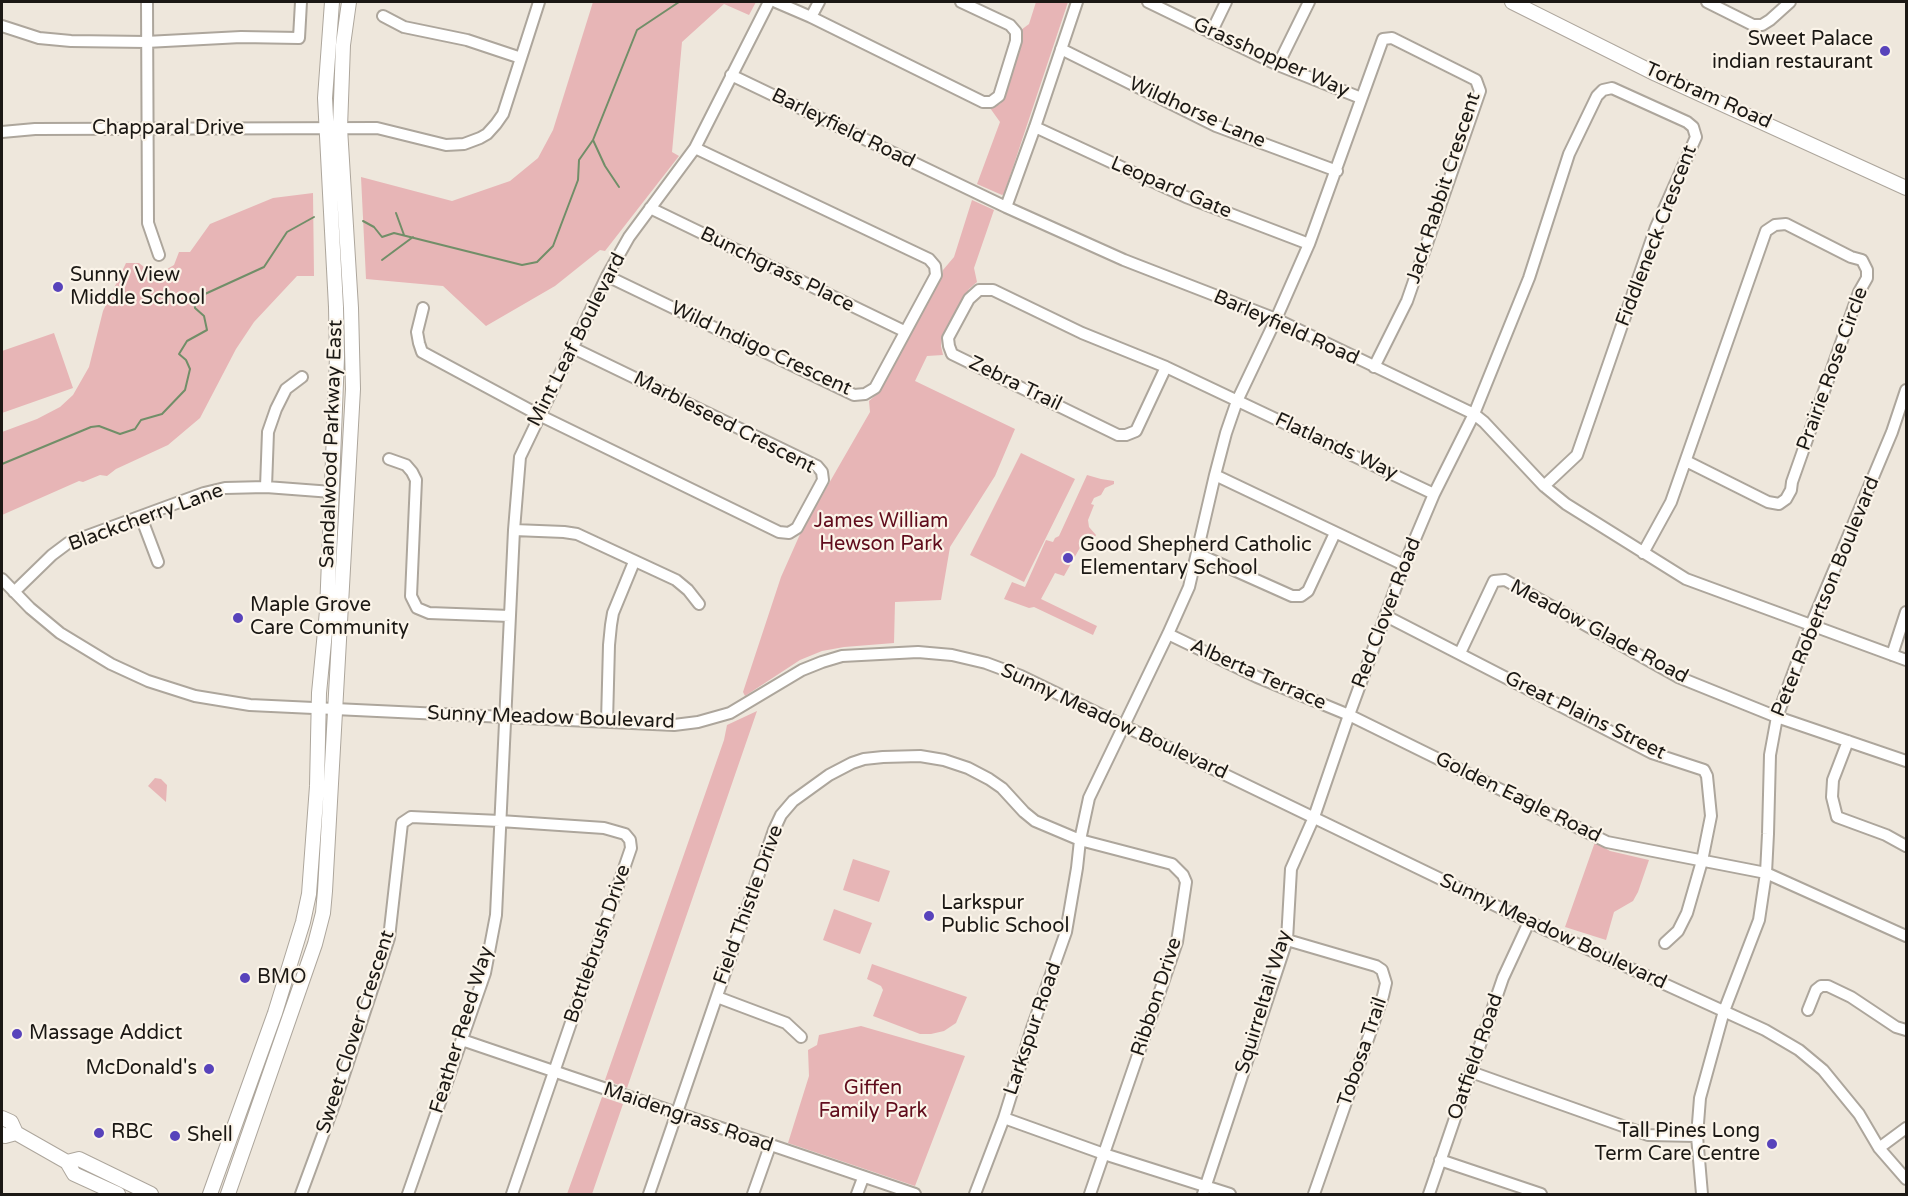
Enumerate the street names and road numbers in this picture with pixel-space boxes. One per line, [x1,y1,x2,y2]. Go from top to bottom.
street label: Grasshopper Way [1189,13,1353,103]
street label: Torbram Road [1641,57,1775,135]
street label: Wildhorse Lane [1125,72,1269,154]
street label: Barleyfield Road [767,84,919,174]
street label: Jack Rabbit Crescent [1402,89,1486,287]
street label: Chapparal Drive [92,117,244,141]
street label: Fiddleneck Crescent [1611,142,1703,330]
street label: Leopard Gate [1107,152,1235,224]
street label: Bunchgrass Place [696,222,858,318]
street label: Mint Leaf Boulevard [523,249,631,431]
street label: Prairie Rose Circle [1792,284,1874,454]
street label: Barleyfield Road [1209,285,1363,371]
street label: Wild Indigo Crescent [667,297,855,401]
street label: Sandalwood Parkway East [316,319,348,569]
street label: Zebra Trail [965,351,1065,417]
street label: Marbleseed Crescent [629,367,819,479]
street label: Flatlands Way [1271,408,1401,486]
street label: Peter Robertson Boulevard [1767,473,1885,721]
street label: Blackcherry Lane [65,479,227,557]
street label: Red Clover Road [1347,534,1427,692]
street label: Meadow Glade Road [1506,575,1692,689]
street label: Alberta Terrace [1186,634,1330,716]
street label: Sunny Meadow Boulevard [997,659,1231,785]
street label: Great Plains Street [1501,667,1669,765]
street label: Sunny Meadow Boulevard [427,702,675,734]
street label: Golden Eagle Road [1431,747,1605,849]
street label: Field Thistle Drive [709,822,789,988]
street label: Bottlebrush Drive [560,862,636,1026]
street label: Sunny Meadow Boulevard [1436,869,1670,995]
street label: Squirreltail Way [1231,927,1297,1077]
street label: Sweet Clover Crescent [312,928,400,1136]
street label: Ribbon Drive [1127,935,1187,1059]
street label: Feather Reed Way [425,943,499,1117]
street label: Larkspur Road [999,960,1067,1098]
street label: Oatfield Road [1443,991,1509,1123]
street label: Tobosa Trail [1333,994,1393,1110]
street label: Maidengrass Road [600,1078,776,1158]

